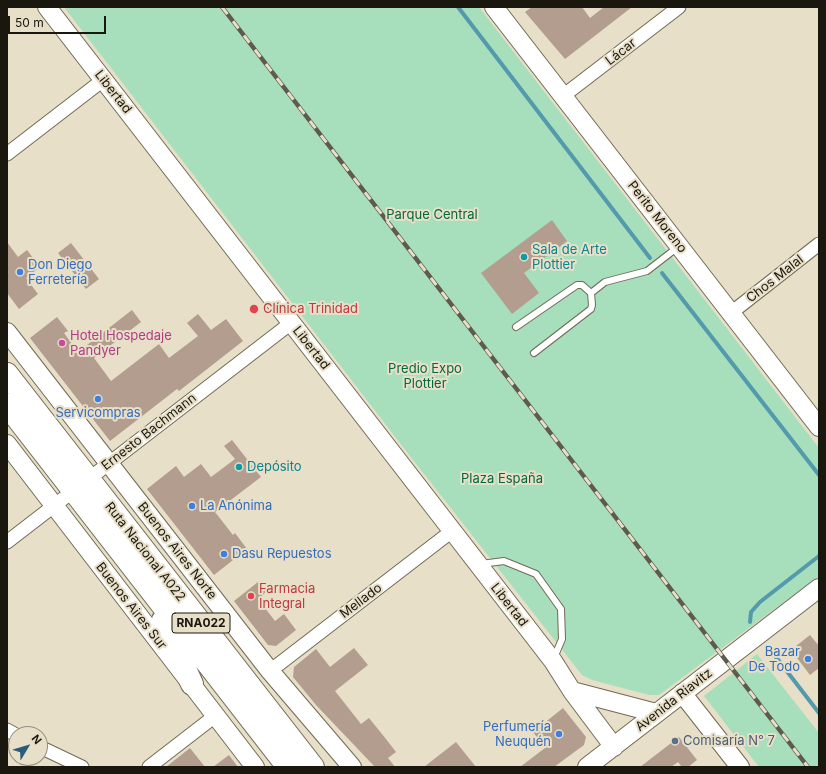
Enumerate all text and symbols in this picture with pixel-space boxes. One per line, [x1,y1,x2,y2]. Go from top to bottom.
scale bar [10,8,108,34]
text: 50 m [15,15,44,30]
street label: Lácar [603,35,639,69]
street label: Libertad [91,67,135,117]
street label: Perito Moreno [624,178,690,256]
park label: Parque Central [386,207,478,223]
place label: Sala de Arte Plottier [532,242,607,273]
marker: Sala de Arte Plottier [519,252,529,262]
street label: Chos Malal [743,252,807,306]
place label: Don Diego Ferretería [28,257,92,288]
marker: Don Diego Ferretería [15,267,25,277]
place label: Clínica Trinidad [263,301,358,317]
marker: Clínica Trinidad [248,303,260,315]
street label: Libertad [289,323,333,373]
place label: Hotel Hospedaje Pandyer [70,328,172,359]
marker: Hotel Hospedaje Pandyer [57,338,67,348]
park label: Predio Expo Plottier [388,361,462,392]
street label: Ernesto Bachmann [99,390,199,474]
marker: Servicompras [93,394,103,404]
place label: Servicompras [55,405,141,421]
place label: Depósito [247,459,302,475]
marker: Depósito [234,462,244,472]
park label: Plaza España [461,471,543,487]
place label: La Anónima [200,498,272,514]
street label: Ruta Nacional A022 [101,499,189,605]
street label: Buenos Aires Norte [134,499,220,603]
marker: La Anónima [187,501,197,511]
place label: Dasu Repuestos [232,546,332,562]
marker: Dasu Repuestos [219,549,229,559]
street label: Buenos Aires Sur [92,560,170,652]
street label: Mellado [337,580,385,622]
street label: Libertad [487,580,531,630]
place label: Farmacia Integral [259,581,315,612]
marker: Farmacia Integral [246,591,256,601]
road number: RNA022 [172,613,230,633]
place label: Bazar De Todo [748,644,800,675]
marker: Bazar De Todo [803,654,813,664]
street label: Avenida Riavitz [633,665,715,735]
place label: Perfumería Neuquén [483,719,551,750]
north arrow [8,726,48,766]
marker: Perfumería Neuquén [554,729,564,739]
text: N [29,732,45,747]
place label: Comisaría N° 7 [683,733,775,749]
marker: Comisaría N° 7 [670,736,680,746]

